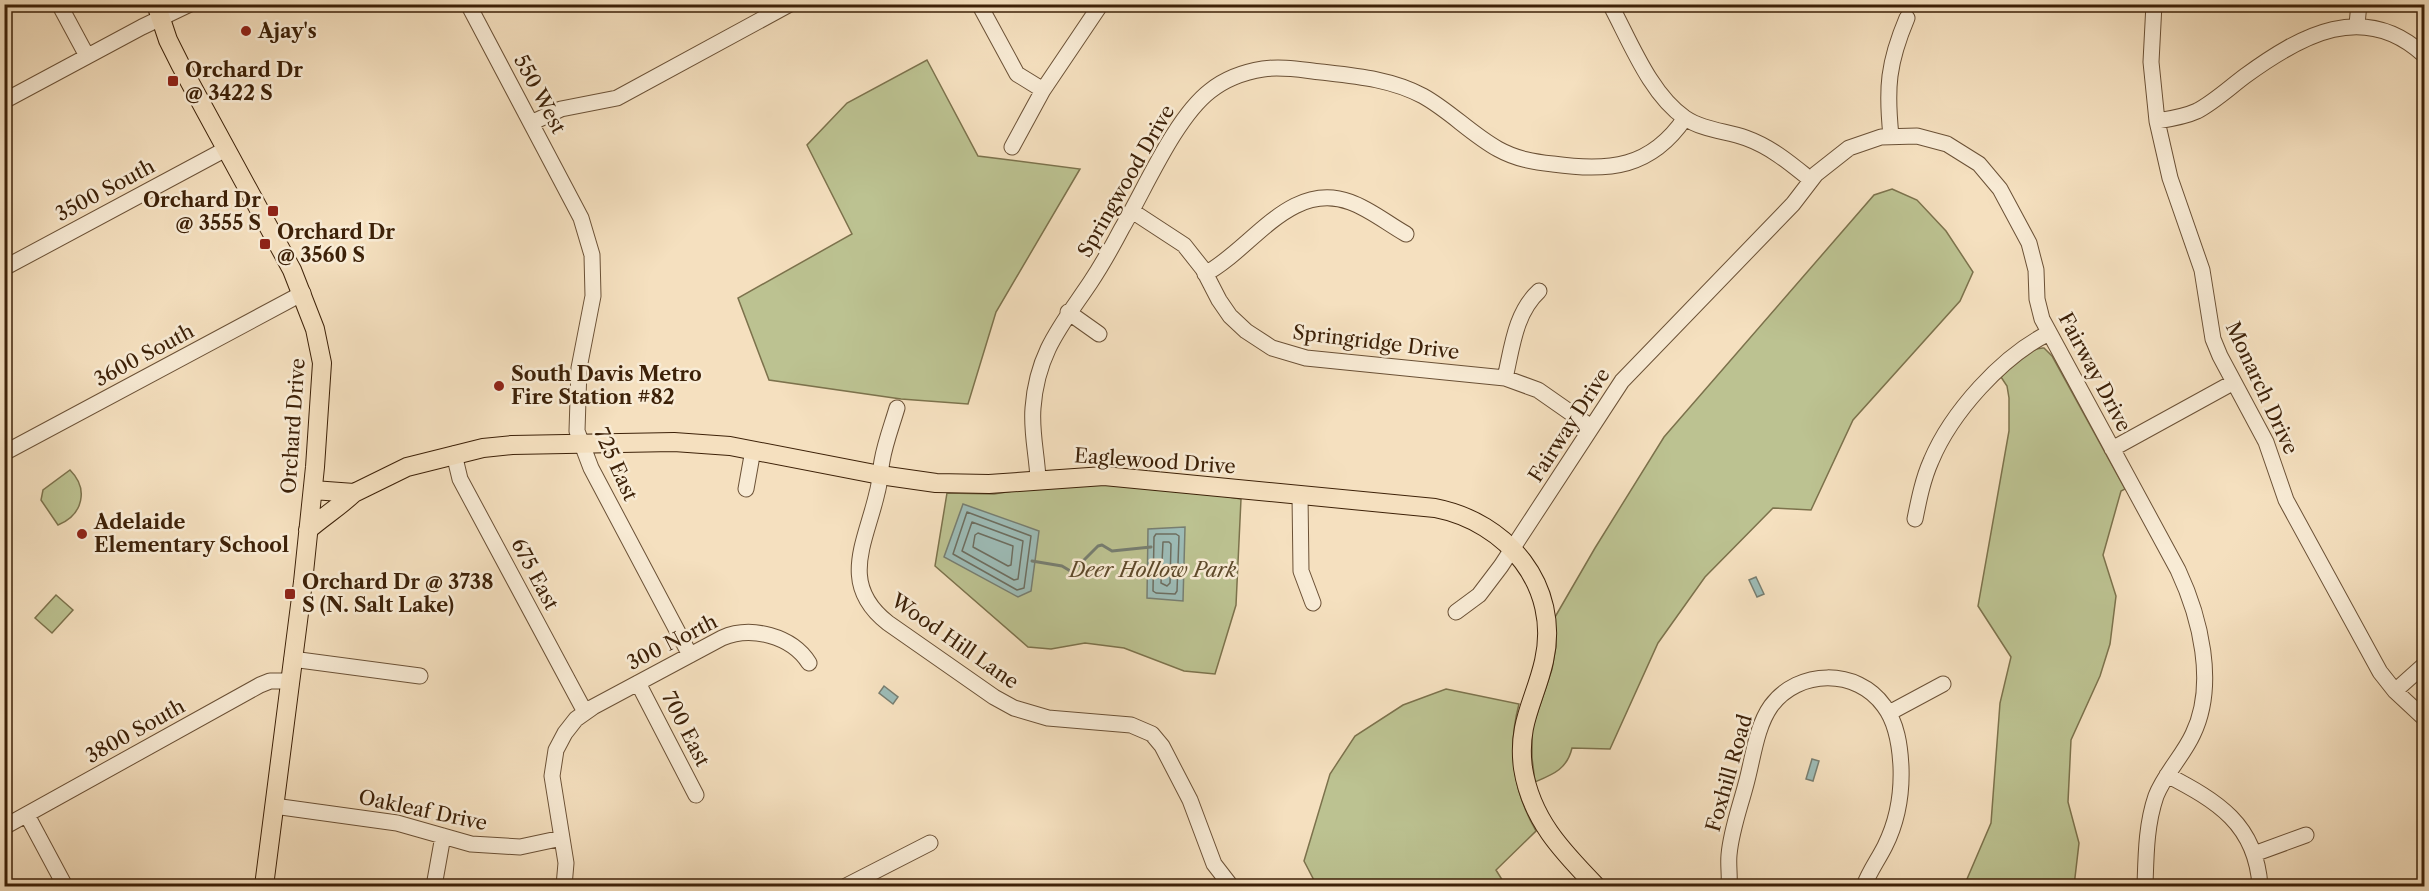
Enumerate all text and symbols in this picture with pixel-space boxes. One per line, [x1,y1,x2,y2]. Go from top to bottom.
place label: Ajay's [257,19,317,43]
marker: Ajay's [239,24,253,38]
street label: 550 West [509,50,571,138]
place label: Orchard Dr @ 3422 S [185,58,303,105]
marker: Orchard Dr @ 3422 S [166,74,180,88]
street label: Springwood Drive [1073,101,1179,261]
street label: 3500 South [51,154,159,226]
place label: Orchard Dr @ 3555 S [143,188,261,235]
marker: Orchard Dr @ 3555 S [266,204,280,218]
place label: Orchard Dr @ 3560 S [277,220,395,267]
marker: Orchard Dr @ 3560 S [258,237,272,251]
street label: Fairway Drive [2054,308,2136,436]
street label: 3600 South [90,318,198,391]
street label: Monarch Drive [2221,318,2303,458]
street label: Springridge Drive [1291,320,1461,364]
street label: Orchard Drive [276,357,310,495]
place label: South Davis Metro Fire Station #82 [511,362,702,409]
street label: Fairway Drive [1523,363,1615,487]
marker: South Davis Metro Fire Station #82 [492,379,506,393]
street label: 725 East [589,424,643,504]
street label: Eaglewood Drive [1073,443,1237,479]
place label: Adelaide Elementary School [93,510,289,557]
marker: Adelaide Elementary School [75,527,89,541]
street label: 675 East [506,534,564,614]
park label: Deer Hollow Park [1068,558,1237,582]
place label: Orchard Dr @ 3738 S (N. Salt Lake) [302,570,493,617]
marker: Orchard Dr @ 3738 S (N. Salt Lake) [283,587,297,601]
street label: Wood Hill Lane [886,588,1023,694]
street label: 300 North [623,609,722,675]
street label: 700 East [657,688,715,770]
street label: 3800 South [81,694,189,768]
street label: Foxhill Road [1701,712,1757,834]
street label: Oakleaf Drive [356,785,490,835]

